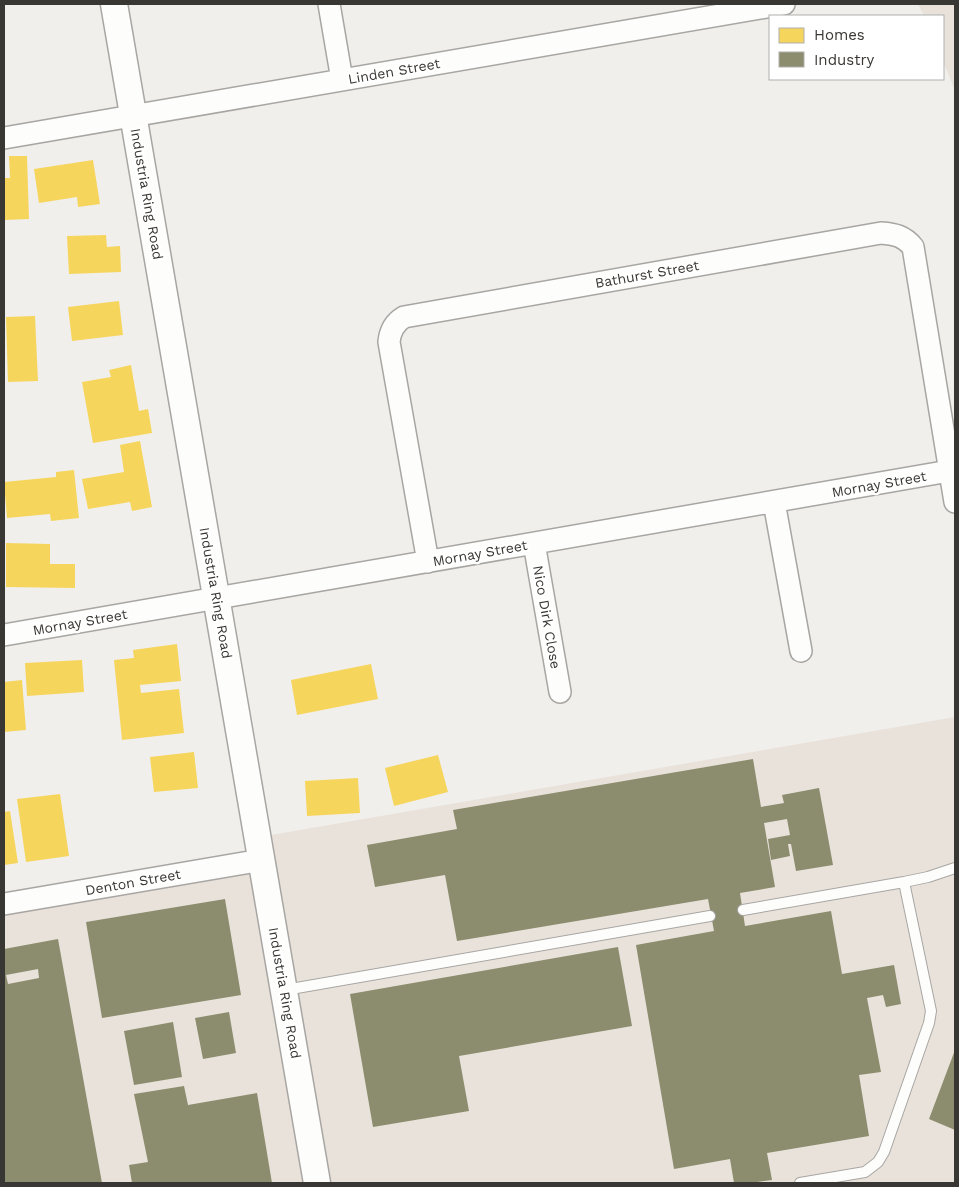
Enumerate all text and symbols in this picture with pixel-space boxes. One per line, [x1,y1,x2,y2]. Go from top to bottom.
legend [769,15,944,80]
text: Homes [814,26,865,44]
text: Industry [814,51,875,69]
street label: Linden Street [347,55,441,87]
street label: Industria Ring Road [128,127,166,261]
street label: Bathurst Street [594,257,700,291]
street label: Mornay Street [830,468,928,500]
street label: Industria Ring Road [197,526,235,660]
street label: Mornay Street [431,537,529,569]
street label: Nico Dirk Close [530,564,564,670]
street label: Mornay Street [31,606,129,638]
street label: Denton Street [84,866,182,898]
street label: Industria Ring Road [266,926,304,1060]

